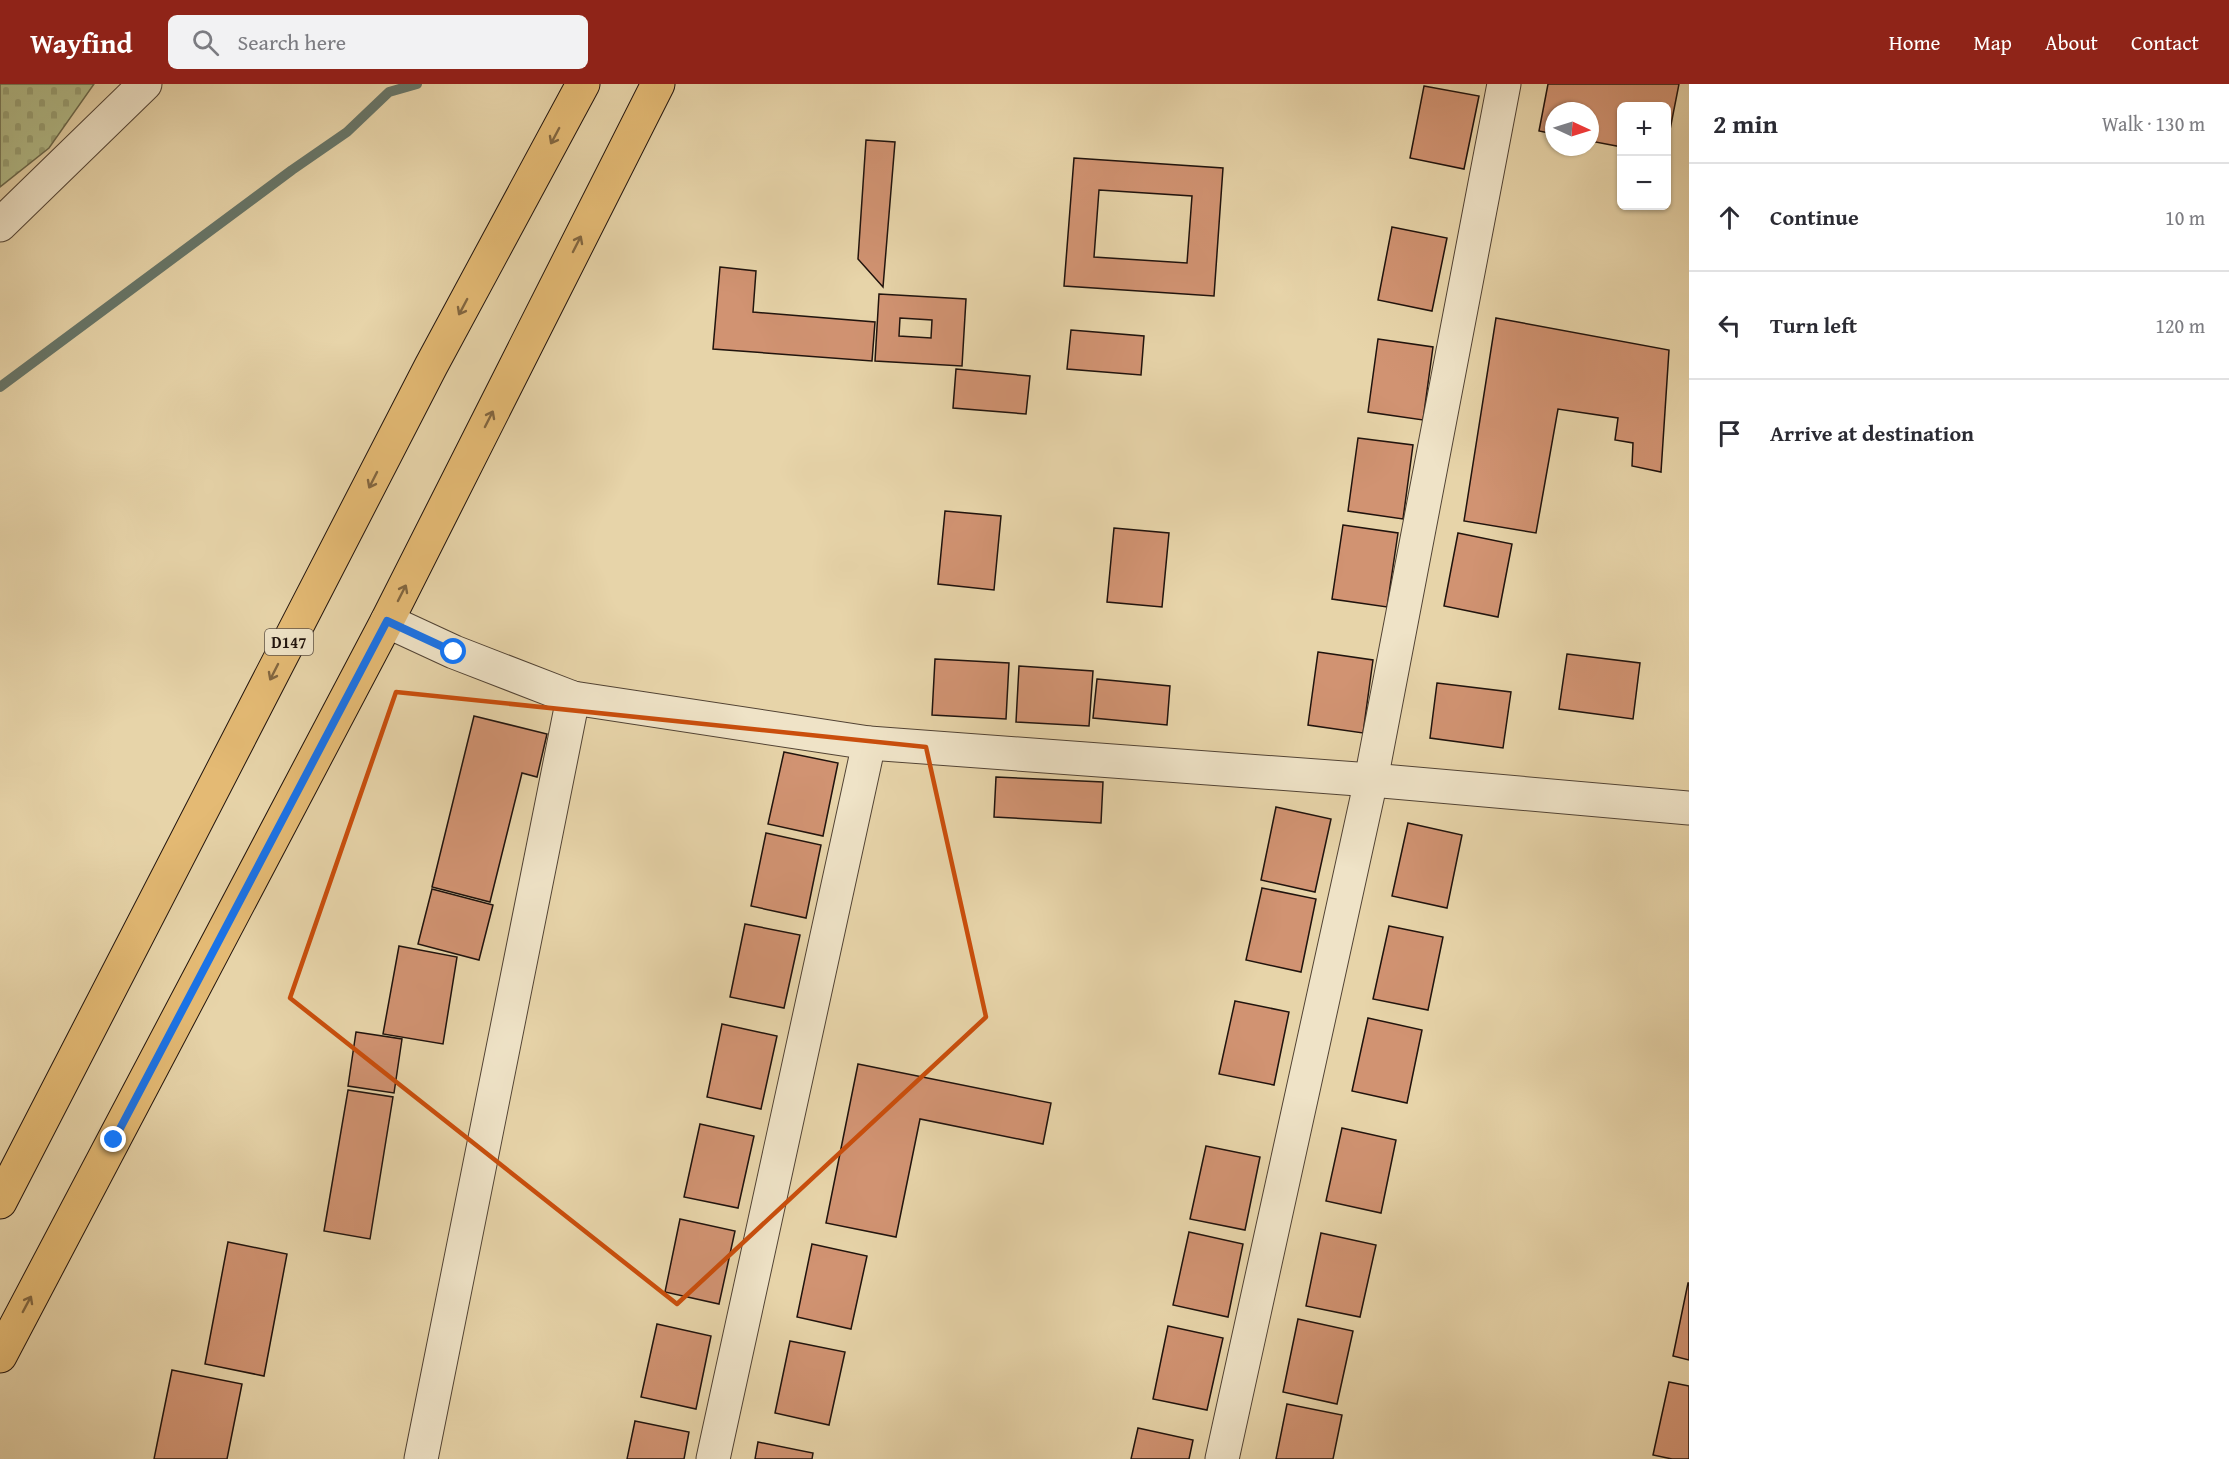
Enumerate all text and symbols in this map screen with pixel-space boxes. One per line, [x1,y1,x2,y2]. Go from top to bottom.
search box [168,15,588,69]
text: Wayfind [30,22,132,63]
icon: search [189,26,222,59]
text: Search here [237,26,346,58]
text: Home [1889,27,1940,58]
text: Map [1973,27,2012,58]
text: About [2045,27,2098,58]
text: Contact [2131,27,2199,58]
north arrow [1545,102,1599,156]
map controls [1617,102,1671,210]
button: + [1617,102,1671,156]
text: 2 min [1713,104,1778,143]
text: Walk · 130 m [2102,109,2205,138]
one-way arrow [549,126,560,144]
button: − [1617,156,1671,210]
icon: ahead [1713,201,1746,234]
text: Continue [1770,201,1859,233]
text: 10 m [2165,203,2205,232]
one-way arrow [572,236,583,254]
one-way arrow [457,298,468,316]
icon: left [1713,309,1746,342]
text: Turn left [1770,309,1857,341]
text: 120 m [2155,311,2205,340]
one-way arrow [484,410,496,428]
icon: arrive [1713,417,1746,450]
text: Arrive at destination [1770,417,1974,449]
one-way arrow [366,471,378,489]
one-way arrow [396,584,408,602]
road number: D147 [265,629,313,655]
route start [440,638,466,664]
one-way arrow [267,663,279,681]
route end [100,1126,126,1152]
one-way arrow [22,1296,33,1314]

